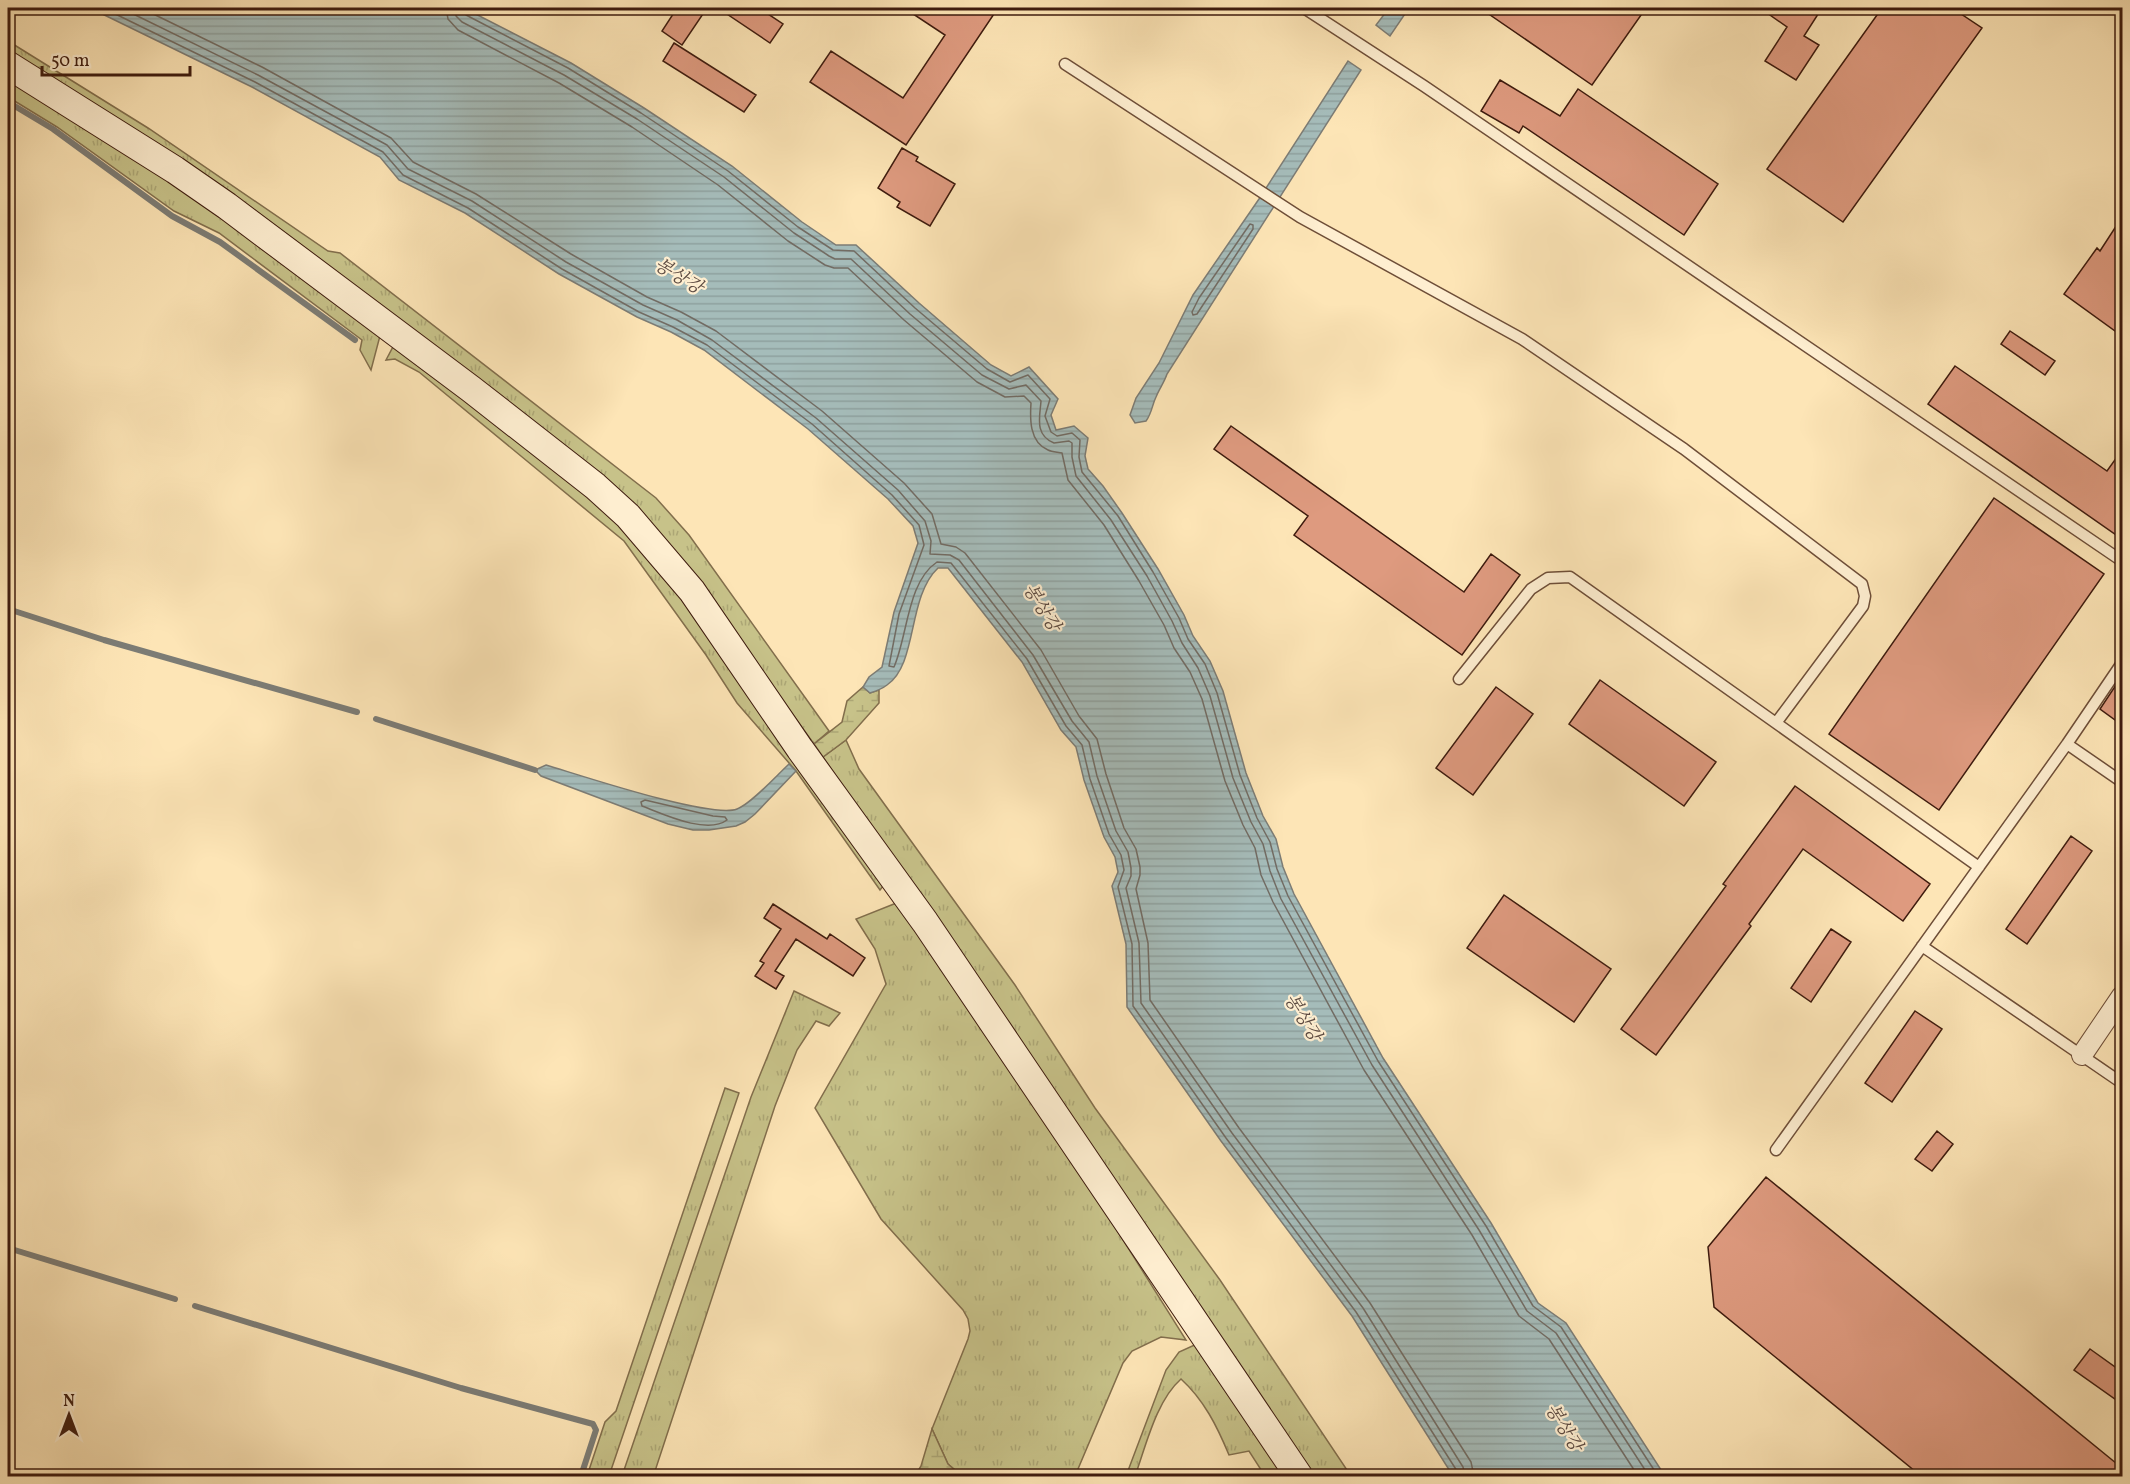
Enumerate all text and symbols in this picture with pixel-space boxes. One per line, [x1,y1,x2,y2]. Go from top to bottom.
scale bar [42,39,190,77]
text: 50 m [51,49,90,74]
water label: 봉상강 [649,253,709,302]
water label: 봉상강 [1017,579,1067,639]
water label: 봉상강 [1278,989,1328,1049]
north arrow [39,1385,99,1445]
text: N [63,1391,75,1413]
water label: 봉상강 [1539,1399,1589,1459]

